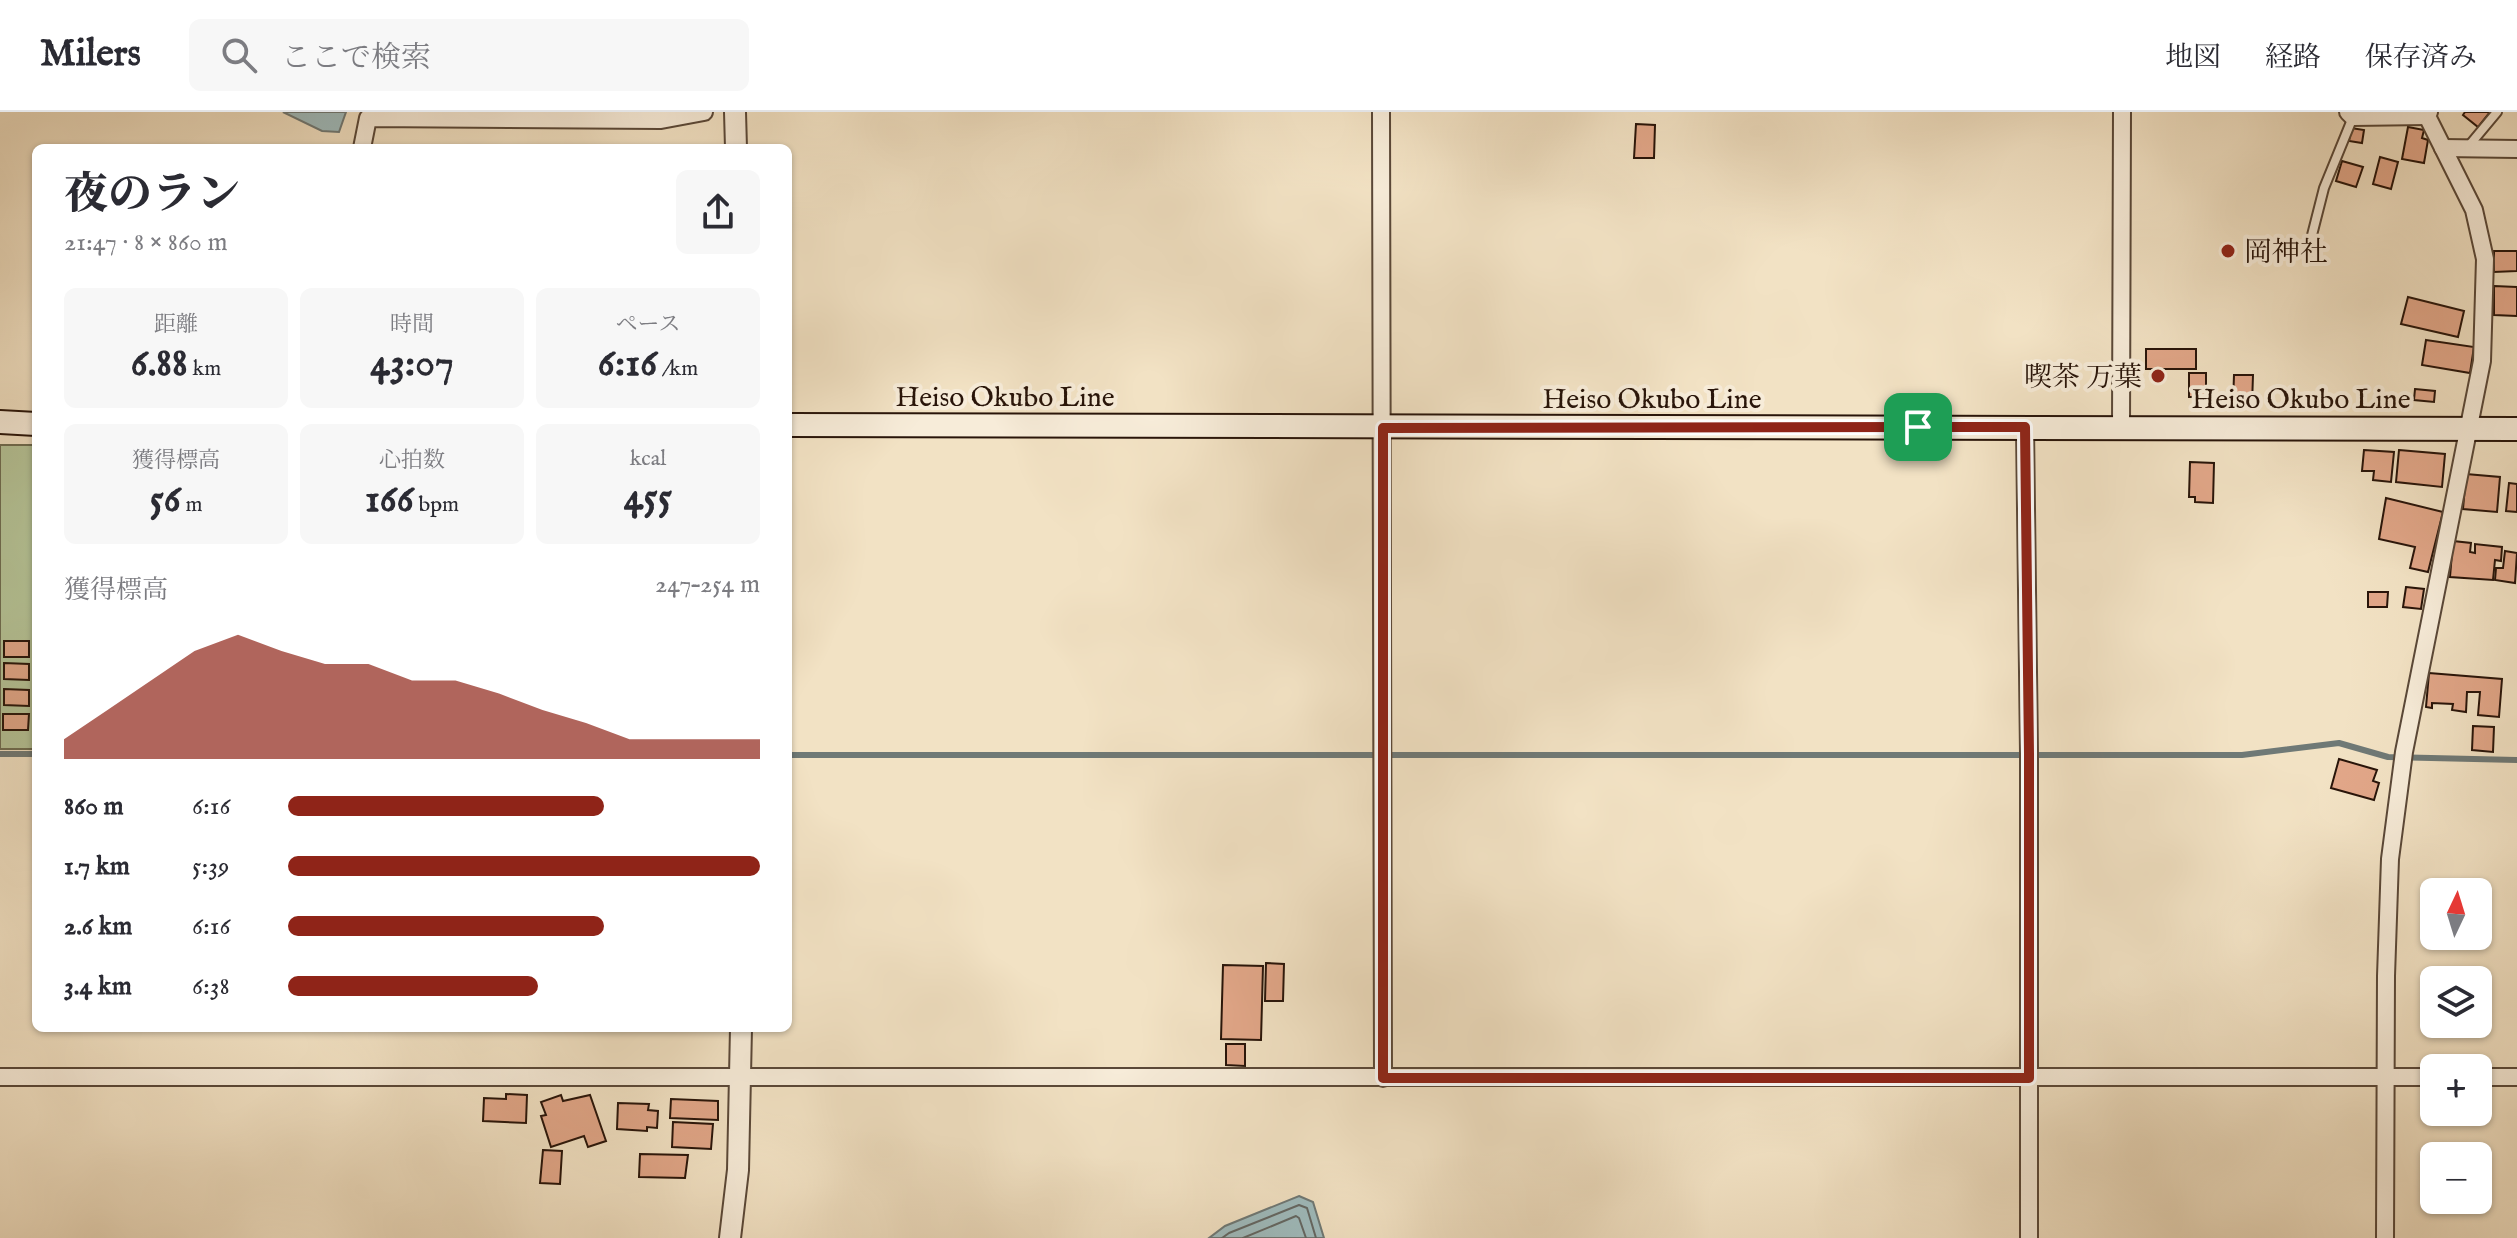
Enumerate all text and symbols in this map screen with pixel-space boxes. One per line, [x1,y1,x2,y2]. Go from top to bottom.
search box [189,19,749,91]
text: Milers [40,31,141,79]
icon: search [217,33,261,77]
text: ここで検索 [281,40,431,78]
text: 地図 [2165,41,2221,76]
text: 経路 [2265,41,2321,76]
text: 保存済み [2365,41,2477,76]
text: 夜のラン [64,168,240,224]
button: share [676,170,760,254]
text: 21:47 · 8 × 860 m [64,226,228,259]
place label: 岡神社 [2244,236,2328,271]
marker: 岡神社 [2219,242,2237,260]
text: 距離 [154,311,198,339]
text: 時間 [390,311,434,339]
text: ペース [616,311,680,339]
text: 6.88 [131,339,188,390]
text: 43:07 [370,339,454,390]
text: 6:16 [598,339,657,390]
text: km [188,355,221,383]
text: /km [657,355,698,383]
place label: 喫茶 万葉 [2024,361,2142,396]
marker: 喫茶 万葉 [2149,367,2167,385]
street label: Heiso Okubo Line [896,381,1115,416]
street label: Heiso Okubo Line [1543,383,1762,418]
street label: Heiso Okubo Line [2192,383,2411,418]
pin [1884,393,1952,461]
icon: arrive [1896,405,1940,449]
text: kcal [630,445,666,473]
text: 獲得標高 [132,447,220,475]
text: 心拍数 [379,447,445,475]
text: 455 [624,473,672,524]
text: 56 [149,475,181,526]
text: 166 [365,475,414,526]
text: m [181,491,203,519]
text: bpm [414,491,459,519]
text: 247–254 m [655,568,760,601]
text: 獲得標高 [64,574,168,607]
text: 860 m [64,790,124,823]
text: 6:16 [192,790,230,823]
text: 1.7 km [64,850,130,883]
text: 5:39 [192,850,229,883]
north arrow [2420,878,2492,950]
map controls [2420,878,2492,1214]
text: 2.6 km [64,910,132,943]
text: 6:16 [192,910,230,943]
button: layers [2420,966,2492,1038]
text: 3.4 km [64,970,132,1003]
text: 6:38 [192,970,230,1003]
button: + [2420,1054,2492,1126]
button: − [2420,1142,2492,1214]

